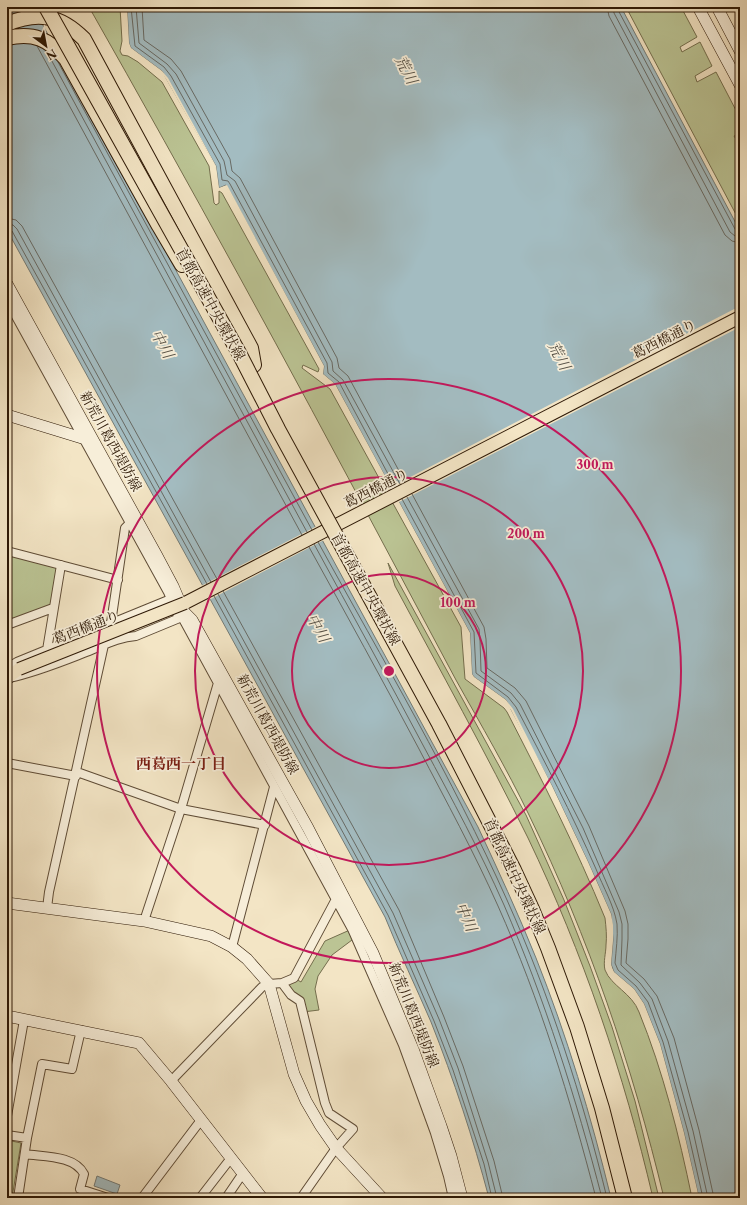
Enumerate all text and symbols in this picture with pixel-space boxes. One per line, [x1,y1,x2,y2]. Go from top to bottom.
north arrow [26,26,66,66]
text: N [43,46,59,63]
water label: 荒川 [391,52,423,89]
street label: 首都高速中央環状線 [173,245,249,363]
street label: 葛西橋通り [629,315,699,363]
water label: 中川 [147,326,179,363]
water label: 荒川 [544,338,576,375]
street label: 新荒川葛西堤防線 [76,388,146,494]
text: 300 m [576,457,614,472]
street label: 葛西橋通り [341,464,411,512]
text: 200 m [507,526,545,541]
street label: 首都高速中央環状線 [328,530,404,648]
text: 100 m [440,595,476,610]
street label: 葛西橋通り [50,606,122,648]
water label: 中川 [303,610,335,647]
centre of rings [382,664,396,678]
street label: 新荒川葛西堤防線 [233,671,303,777]
district label: 西葛西一丁目 [136,754,226,773]
street label: 首都高速中央環状線 [480,815,550,937]
water label: 中川 [452,899,482,936]
street label: 新荒川葛西堤防線 [385,960,443,1070]

